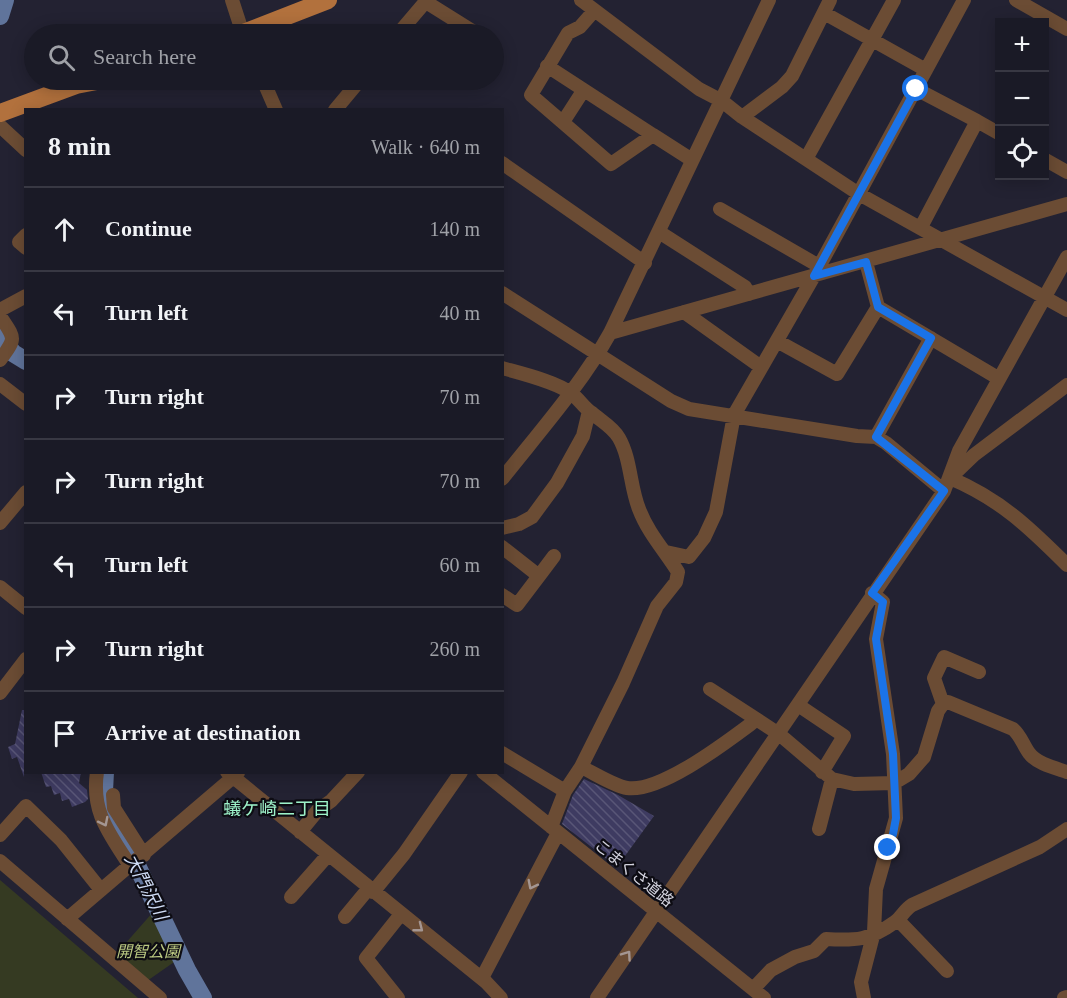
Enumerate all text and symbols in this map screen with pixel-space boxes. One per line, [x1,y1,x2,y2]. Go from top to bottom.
map controls [995,18,1049,180]
button: + [995,18,1049,72]
search box [24,24,504,90]
icon: search [45,41,78,74]
text: Search here [93,44,196,69]
button: − [995,72,1049,126]
route start [902,75,928,101]
button: locate [995,126,1049,180]
text: 8 min [48,132,111,161]
text: Walk · 640 m [371,136,480,158]
icon: ahead [48,213,81,246]
text: Continue [105,216,192,241]
text: 140 m [429,218,480,240]
icon: left [48,297,81,330]
text: Turn left [105,300,188,325]
text: 40 m [439,302,480,324]
icon: right [48,381,81,414]
text: Turn right [105,384,204,409]
text: 70 m [439,386,480,408]
icon: right [48,465,81,498]
text: Turn right [105,468,204,493]
text: 70 m [439,470,480,492]
icon: left [48,549,81,582]
text: Turn left [105,552,188,577]
text: 60 m [439,554,480,576]
icon: right [48,633,81,666]
text: Turn right [105,636,204,661]
text: 260 m [429,638,480,660]
icon: arrive [48,717,81,750]
text: Arrive at destination [105,720,301,745]
district label: 蟻ケ崎二丁目 [223,799,331,819]
one-way arrow [97,816,108,826]
route end [874,834,900,860]
street label: こまくさ道路 [591,836,677,910]
water label: 大門沢川 [121,850,172,925]
one-way arrow [528,879,539,889]
one-way arrow [412,921,423,932]
park label: 開智公園 [116,943,182,960]
one-way arrow [620,951,631,962]

